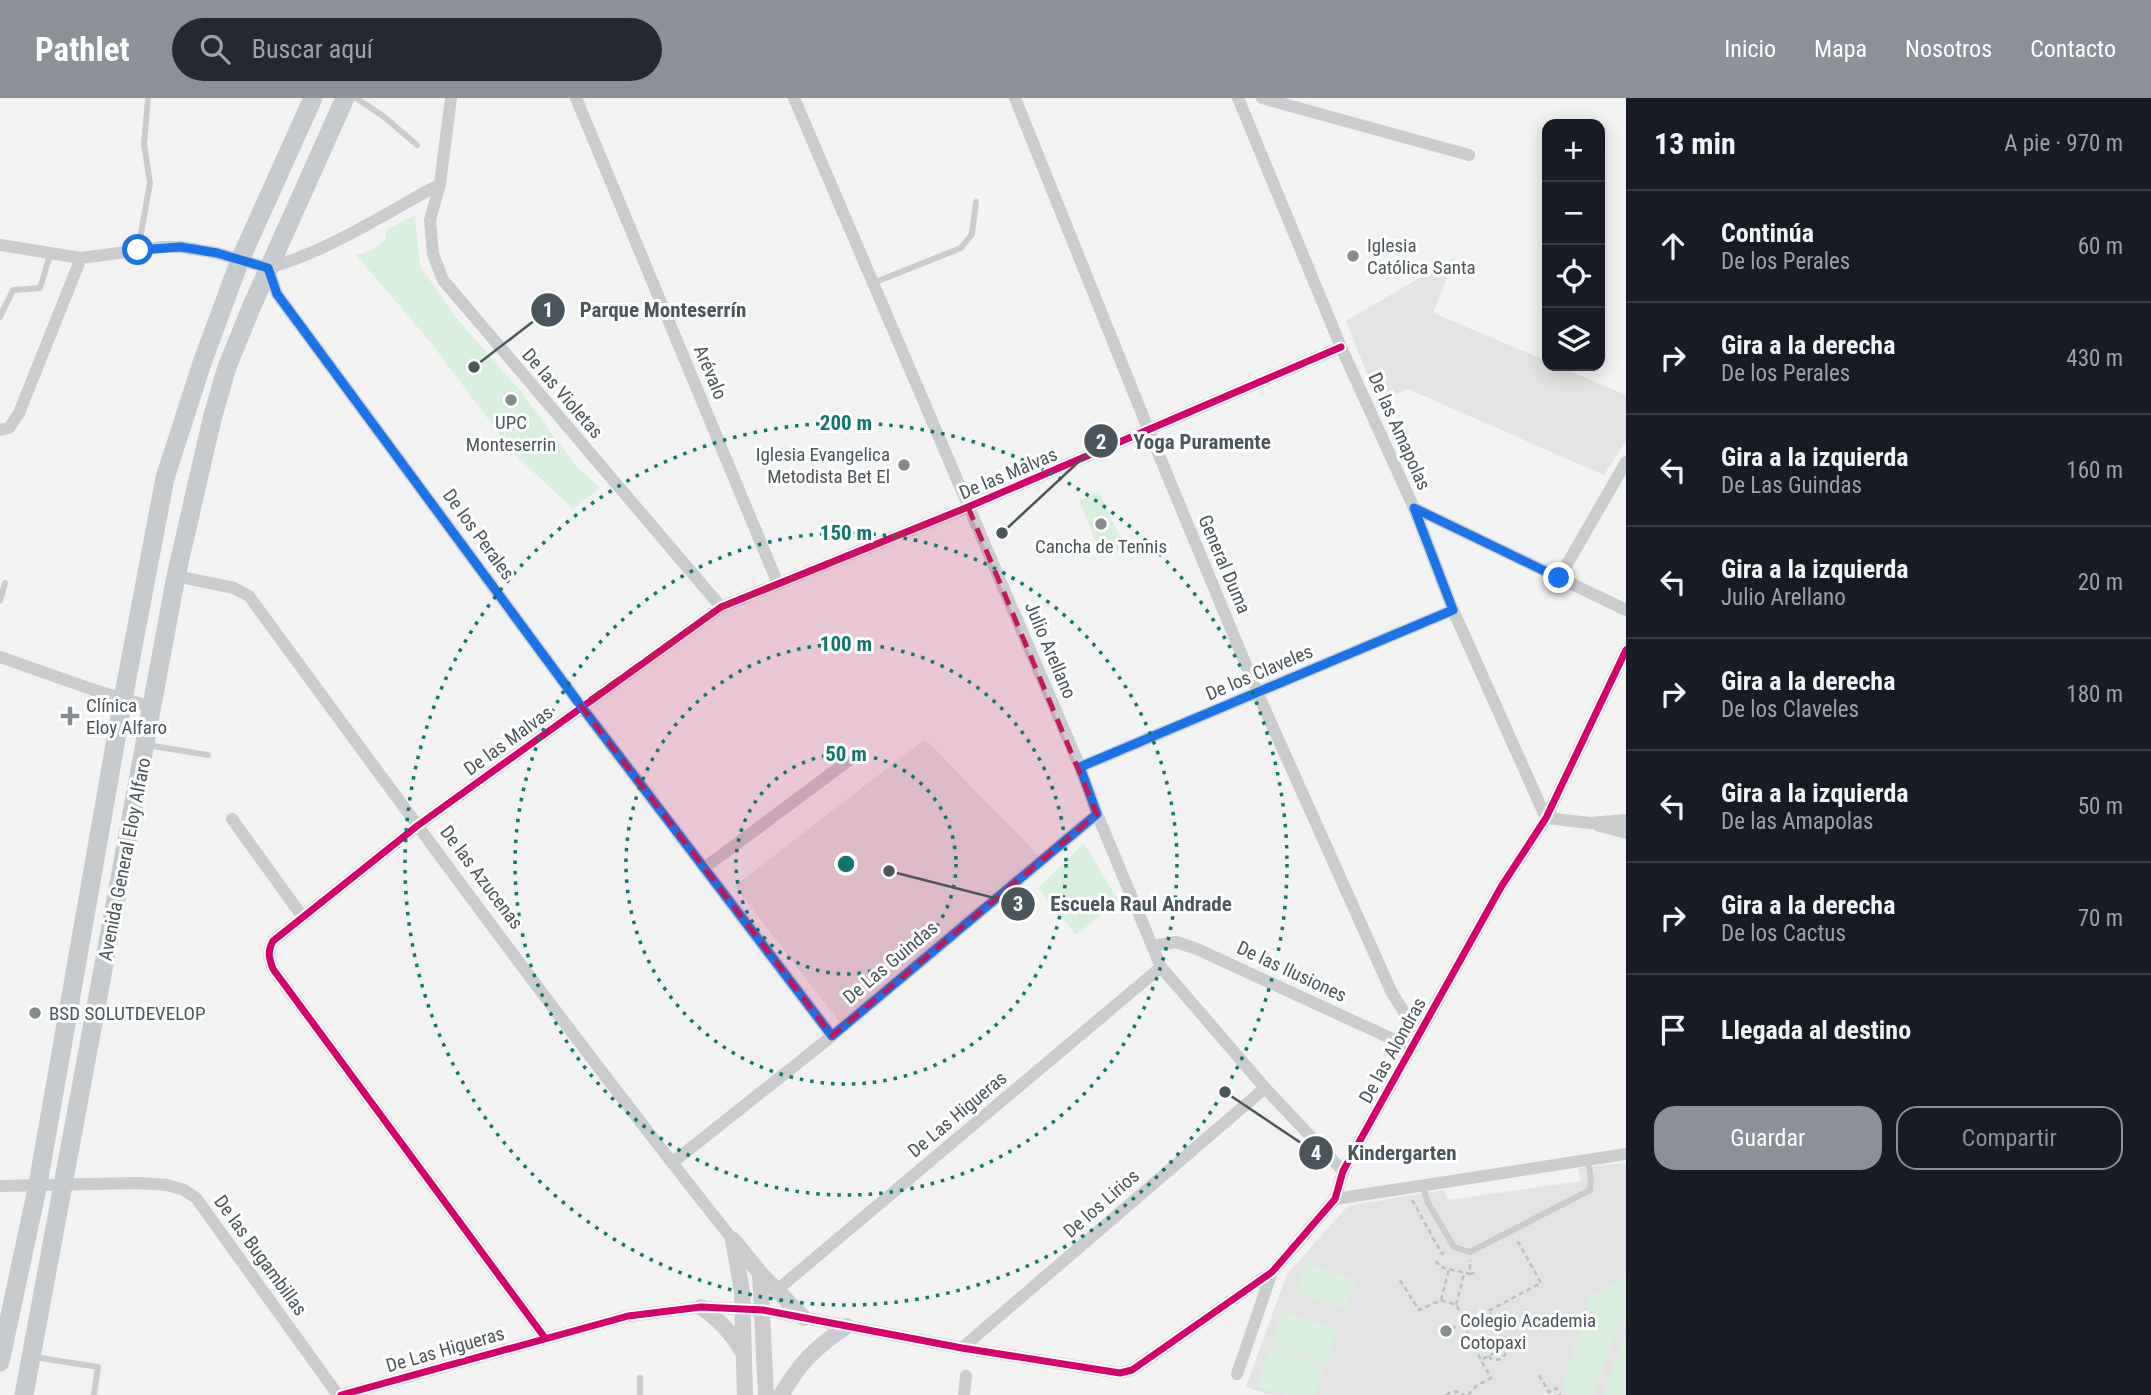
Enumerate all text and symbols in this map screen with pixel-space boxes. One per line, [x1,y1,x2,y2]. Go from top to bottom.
search box [172,18,662,81]
text: Pathlet [35,30,130,69]
icon: search [196,30,234,68]
text: Buscar aquí [252,34,373,64]
text: Inicio [1724,35,1776,63]
text: Mapa [1814,35,1867,63]
text: Nosotros [1905,35,1992,63]
text: Contacto [2030,35,2116,63]
map controls [1542,119,1605,371]
button: + [1542,119,1605,182]
text: 13 min [1654,126,1736,161]
text: A pie · 970 m [2004,130,2123,157]
button: − [1542,182,1605,245]
text: Continúa [1721,218,1814,248]
icon: ahead [1654,227,1692,265]
text: 60 m [2078,233,2123,260]
route start [122,234,153,265]
place label: Iglesia Católica Santa [1367,234,1476,279]
button: locate [1542,245,1605,308]
marker: Iglesia Católica Santa [1345,248,1361,264]
text: De los Perales [1721,248,1850,275]
callout: Parque Monteserrín [531,289,760,331]
text: 1 [543,298,553,322]
text: Parque Monteserrín [580,298,746,322]
button: layers [1542,308,1605,371]
text: Gira a la derecha [1721,330,1895,360]
icon: right [1654,339,1692,377]
street label: Arévalo [689,342,732,403]
street label: De las Violetas [517,344,608,443]
text: 430 m [2066,345,2123,372]
text: De los Perales [1721,360,1850,387]
street label: De las Amapolas [1363,369,1436,493]
marker: UPC Monteserrin [503,392,519,408]
place label: UPC Monteserrin [466,411,556,456]
text: 200 m [820,411,872,435]
callout: Yoga Puramente [1084,420,1285,462]
text: 2 [1096,430,1106,454]
text: Yoga Puramente [1133,430,1271,454]
text: Gira a la izquierda [1721,442,1909,472]
place label: Iglesia Evangelica Metodista Bet El [756,443,890,488]
street label: De las Malvas [956,443,1061,504]
icon: left [1654,451,1692,489]
marker: Iglesia Evangelica Metodista Bet El [896,457,912,473]
text: 160 m [2066,457,2123,484]
text: De Las Guindas [1721,472,1862,499]
street label: De los Perales [438,484,519,584]
street label: General Duma [1193,511,1256,617]
marker: Cancha de Tennis [1093,516,1109,532]
text: 150 m [820,521,872,545]
place label: Cancha de Tennis [1035,535,1167,558]
text: Gira a la izquierda [1721,554,1909,584]
route end [1543,562,1574,593]
icon: left [1654,563,1692,601]
text: 20 m [2078,569,2123,596]
text: Julio Arellano [1721,584,1846,611]
street label: Julio Arellano [1020,598,1081,702]
text: 100 m [820,632,872,656]
street label: De los Claveles [1202,640,1316,705]
text: Gira a la derecha [1721,666,1895,696]
icon: right [1654,675,1692,713]
text: 180 m [2066,681,2123,708]
place label: Clínica Eloy Alfaro [86,694,167,739]
text: De los Claveles [1721,696,1859,723]
street label: De las Malvas [459,700,557,780]
marker: Clínica Eloy Alfaro [60,706,80,726]
text: 50 m [825,742,867,766]
street label: Avenida General Eloy Alfaro [94,756,155,963]
text: Gira a la izquierda [1721,778,1909,808]
icon: left [1654,787,1692,825]
text: 50 m [2078,793,2123,820]
text: De las Amapolas [1721,808,1874,835]
street label: De las Azucenas [435,821,528,934]
centre of rings [834,852,858,876]
callout: Escuela Raul Andrade [1001,883,1245,925]
text: Gira a la derecha [1721,890,1895,920]
text: 3 [1013,892,1023,916]
text: Escuela Raul Andrade [1050,892,1232,916]
icon: right [1654,899,1692,937]
text: 70 m [2078,905,2123,932]
street label: De Las Guindas [838,916,942,1009]
text: De los Cactus [1721,920,1846,947]
street label: De las Ilusiones [1233,936,1350,1007]
street label: De las Alondras [1354,993,1431,1107]
place label: BSD SOLUTDEVELOP [49,1002,206,1025]
marker: BSD SOLUTDEVELOP [27,1005,43,1021]
icon: arrive [1654,1011,1692,1049]
text: Llegada al destino [1721,1015,1911,1045]
street label: De Las Higueras [903,1066,1011,1162]
button: Guardar [1654,1106,1882,1170]
button: Compartir [1896,1106,2123,1170]
callout: Kindergarten [1299,1132,1471,1174]
text: 4 [1311,1141,1321,1165]
text: Kindergarten [1347,1141,1457,1165]
street label: De los Lirios [1059,1164,1144,1242]
street label: De las Bugambillas [209,1191,312,1320]
place label: Colegio Academia Cotopaxi [1460,1309,1596,1354]
street label: De Las Higueras [383,1322,507,1377]
marker: Colegio Academia Cotopaxi [1438,1323,1454,1339]

